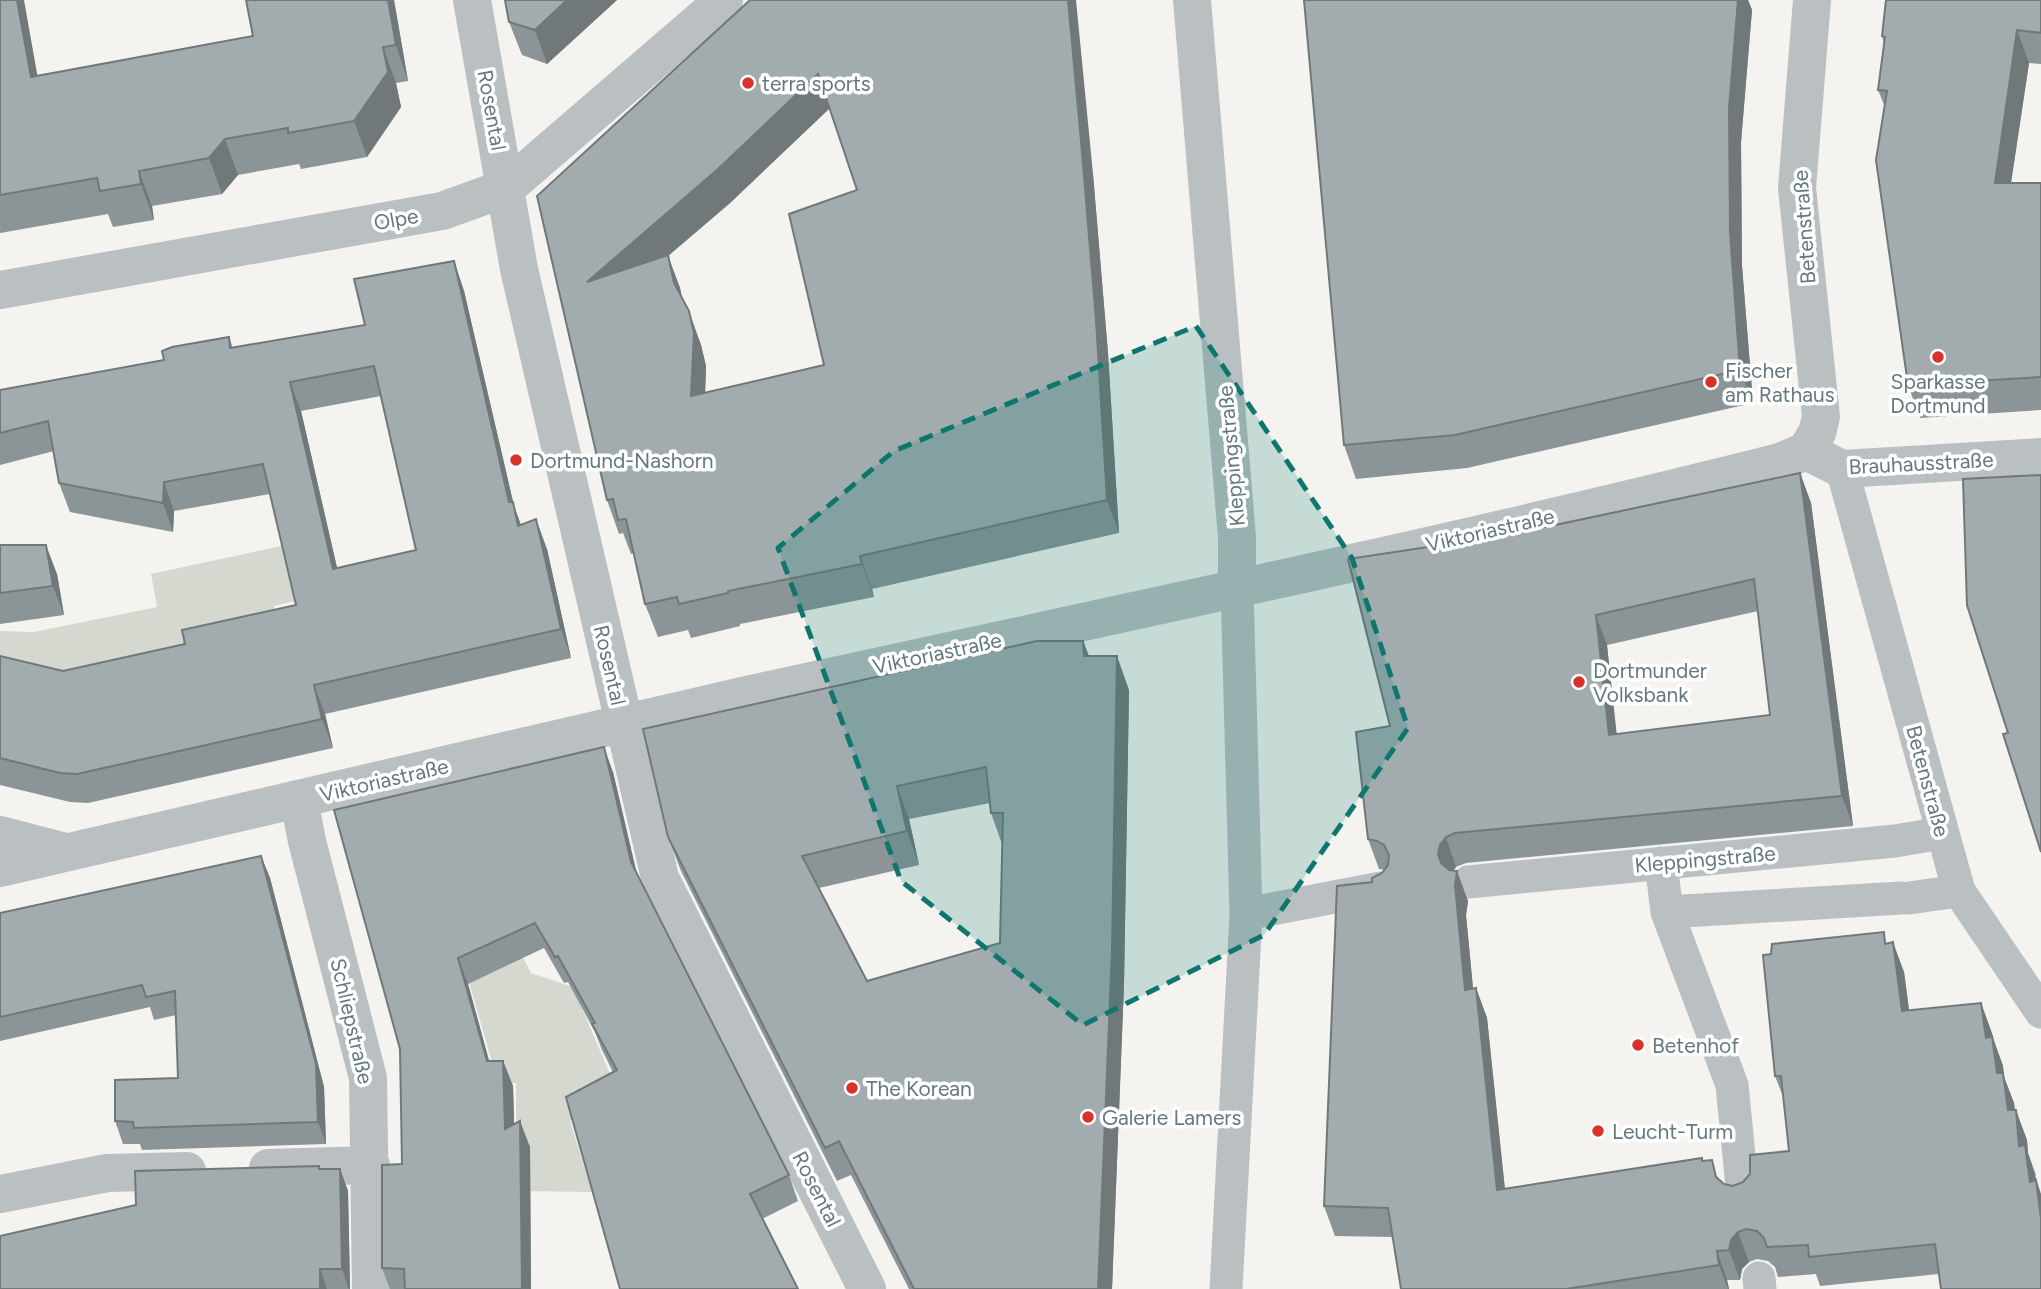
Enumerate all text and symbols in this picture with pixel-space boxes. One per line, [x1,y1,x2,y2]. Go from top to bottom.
street label: Rosental [473,68,511,152]
place label: terra sports [762,71,871,96]
marker: terra sports [740,75,756,91]
street label: Betenstraße [1788,169,1820,285]
street label: Olpe [372,203,420,235]
marker: Sparkasse Dortmund [1930,349,1946,365]
place label: Fischer am Rathaus [1725,358,1835,407]
place label: Sparkasse Dortmund [1890,369,1986,418]
marker: Fischer am Rathaus [1703,374,1719,390]
street label: Kleppingstraße [1212,384,1250,528]
street label: Brauhausstraße [1848,447,1994,479]
place label: Dortmund-Nashorn [530,448,714,473]
marker: Dortmund-Nashorn [508,452,524,468]
street label: Viktoriastraße [1423,503,1557,557]
street label: Rosental [589,622,631,708]
street label: Viktoriastraße [870,627,1004,679]
place label: Dortmunder Volksbank [1593,658,1707,707]
marker: Dortmunder Volksbank [1571,674,1587,690]
street label: Betenstraße [1901,723,1955,839]
street label: Viktoriastraße [317,753,451,807]
street label: Kleppingstraße [1633,840,1777,878]
street label: Schliepstraße [325,956,379,1086]
place label: Betenhof [1652,1033,1739,1058]
marker: Betenhof [1630,1037,1646,1053]
place label: The Korean [866,1076,972,1101]
marker: The Korean [844,1080,860,1096]
place label: Galerie Lamers [1102,1105,1241,1130]
marker: Galerie Lamers [1080,1109,1096,1125]
place label: Leucht-Turm [1612,1119,1733,1144]
marker: Leucht-Turm [1590,1123,1606,1139]
street label: Rosental [787,1147,847,1231]

